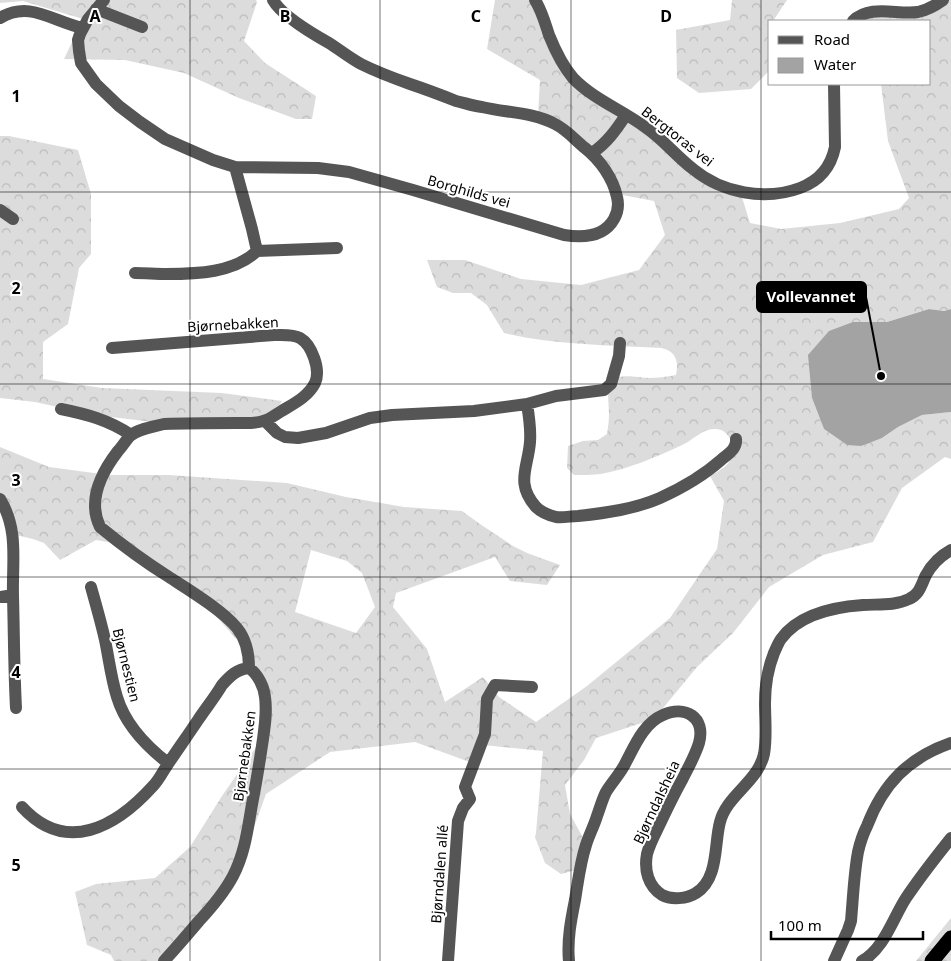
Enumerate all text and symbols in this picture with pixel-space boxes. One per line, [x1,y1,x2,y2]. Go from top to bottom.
text: A [89,5,101,27]
text: B [280,5,290,27]
text: C [471,5,481,27]
text: D [660,5,672,27]
legend [768,20,931,85]
text: Road [814,29,850,49]
text: Water [814,54,856,74]
text: 1 [11,85,21,107]
street label: Bergtoras vei [638,102,718,170]
street label: Borghilds vei [425,170,513,212]
text: 2 [11,277,21,299]
callout: Vollevannet [757,282,866,312]
text: Vollevannet [767,286,856,306]
street label: Bjørnebakken [187,312,279,336]
text: 3 [11,469,21,491]
street label: Bjørnestien [109,626,145,704]
text: 4 [11,661,21,683]
street label: Bjørnebakken [228,709,260,803]
street label: Bjørndalsheia [628,757,684,847]
street label: Bjørndalen allé [426,824,452,924]
text: 5 [11,854,21,876]
scale bar [771,908,924,940]
text: 100 m [778,915,822,935]

